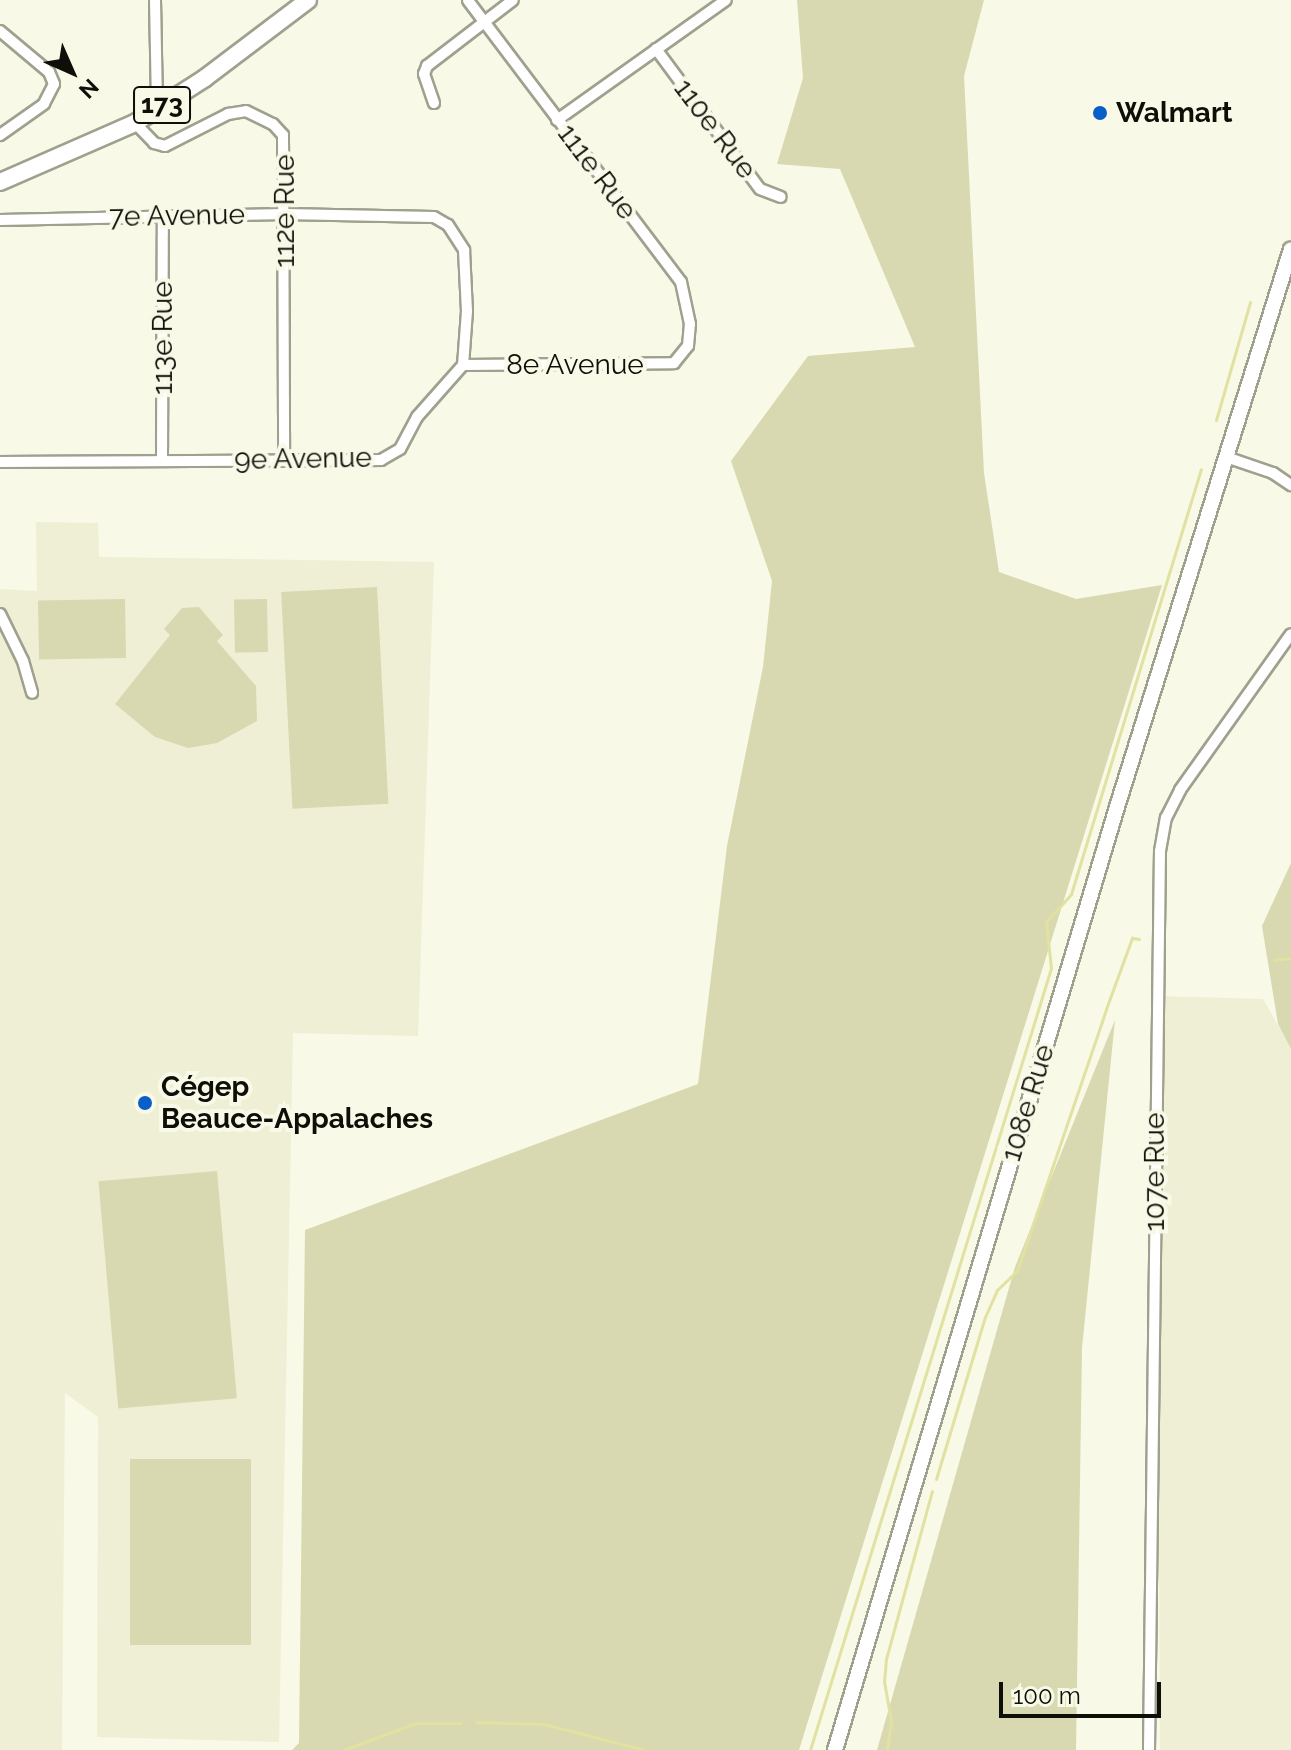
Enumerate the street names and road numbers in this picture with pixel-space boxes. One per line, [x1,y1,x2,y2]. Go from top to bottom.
street label: 110e Rue [667,73,763,185]
road number: 173 [132,83,192,127]
street label: 111e Rue [550,118,644,226]
street label: 112e Rue [268,154,302,268]
street label: 7e Avenue [108,198,246,234]
street label: 113e Rue [146,281,180,395]
street label: 8e Avenue [506,348,644,382]
street label: 9e Avenue [234,441,372,477]
street label: 108e Rue [994,1041,1062,1165]
street label: 107e Rue [1138,1113,1172,1231]

